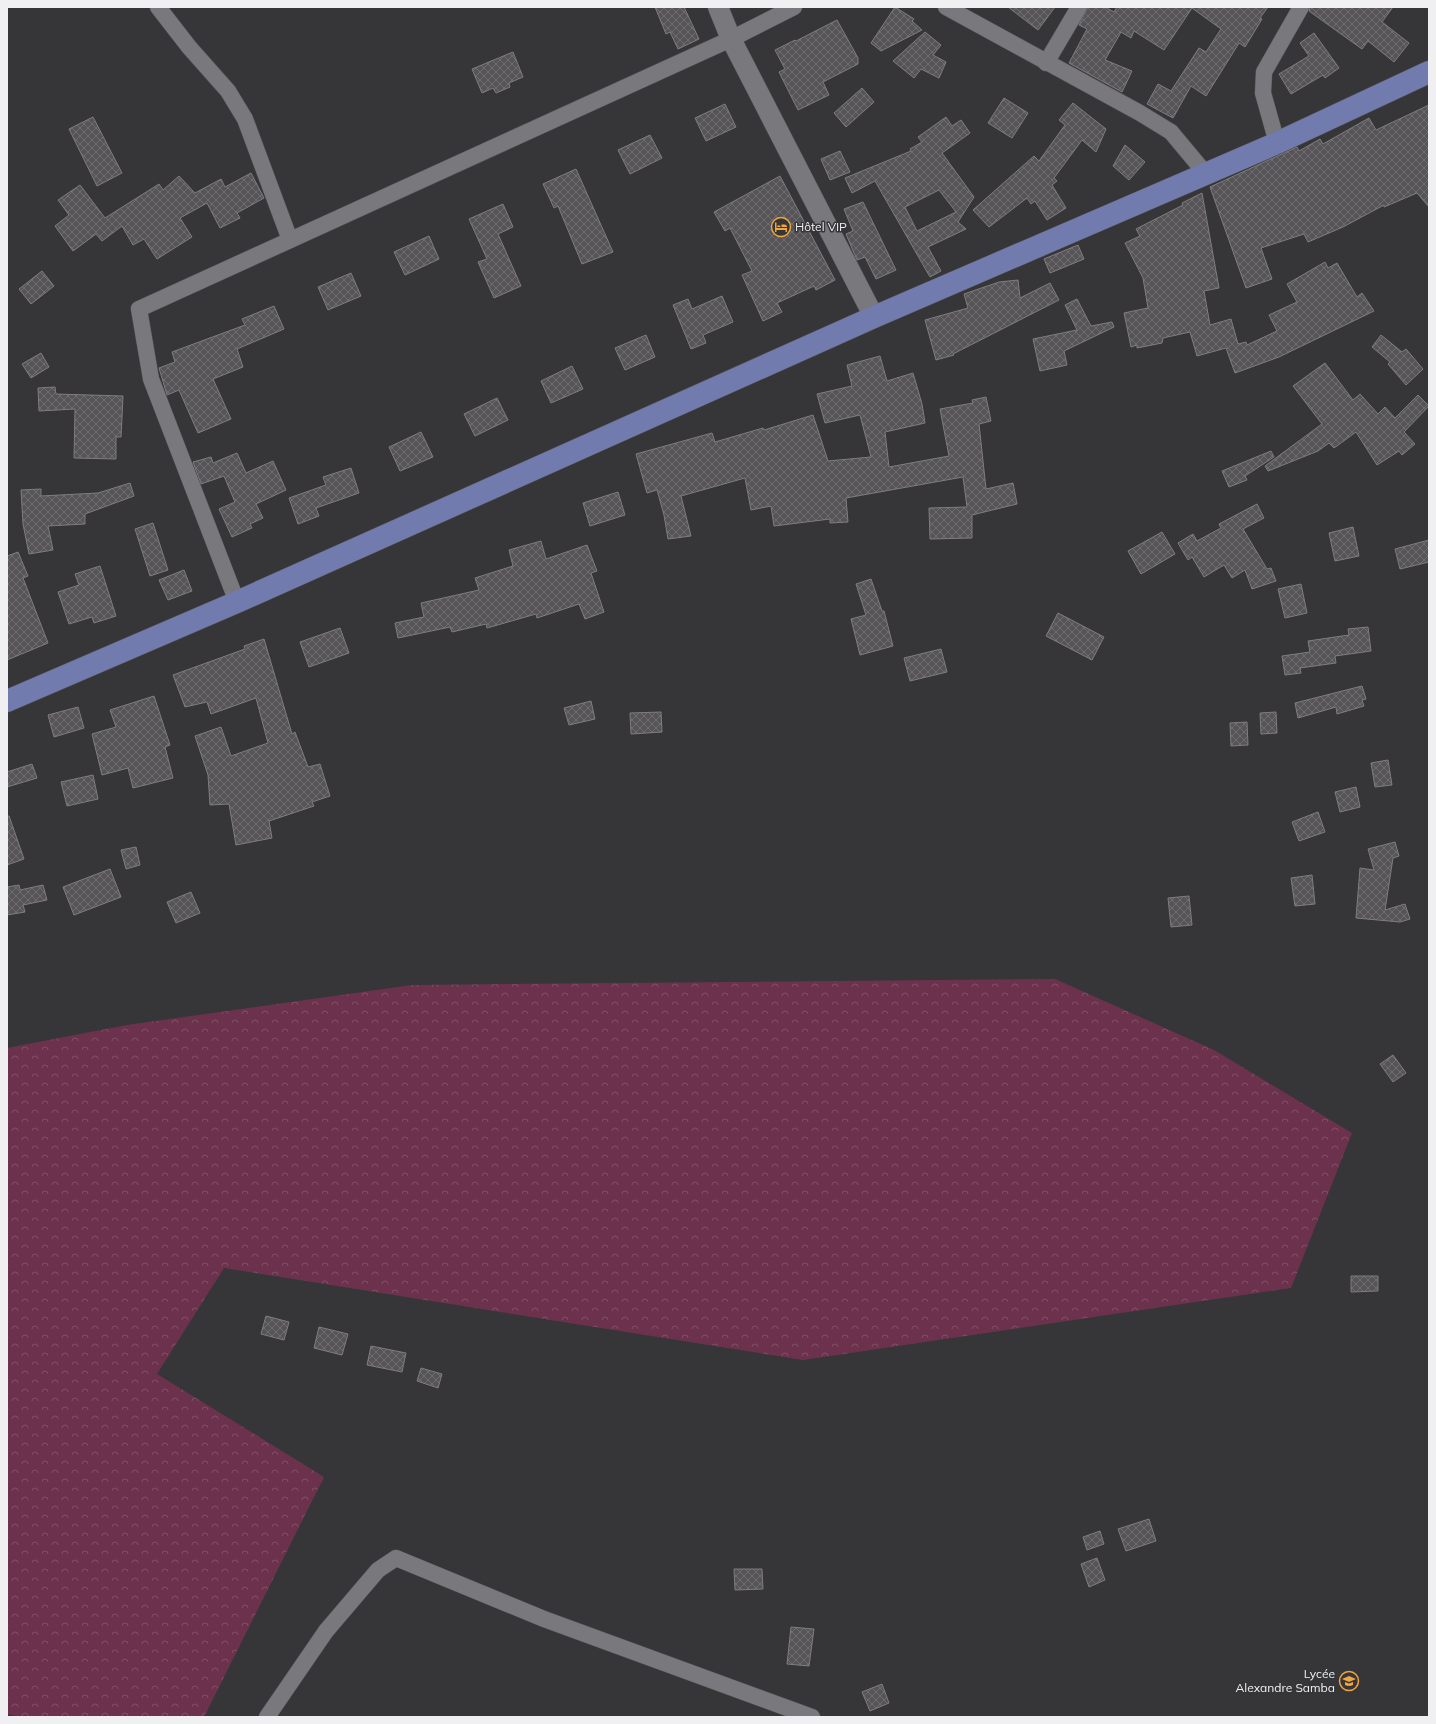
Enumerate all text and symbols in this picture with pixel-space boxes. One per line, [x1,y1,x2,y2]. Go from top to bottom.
hotel icon: Hôtel VIP [770,216,792,238]
place label: Hôtel VIP [795,219,847,234]
place label: Lycée Alexandre Samba [1235,1666,1335,1695]
school or university icon: Lycée Alexandre Samba [1338,1670,1360,1692]

